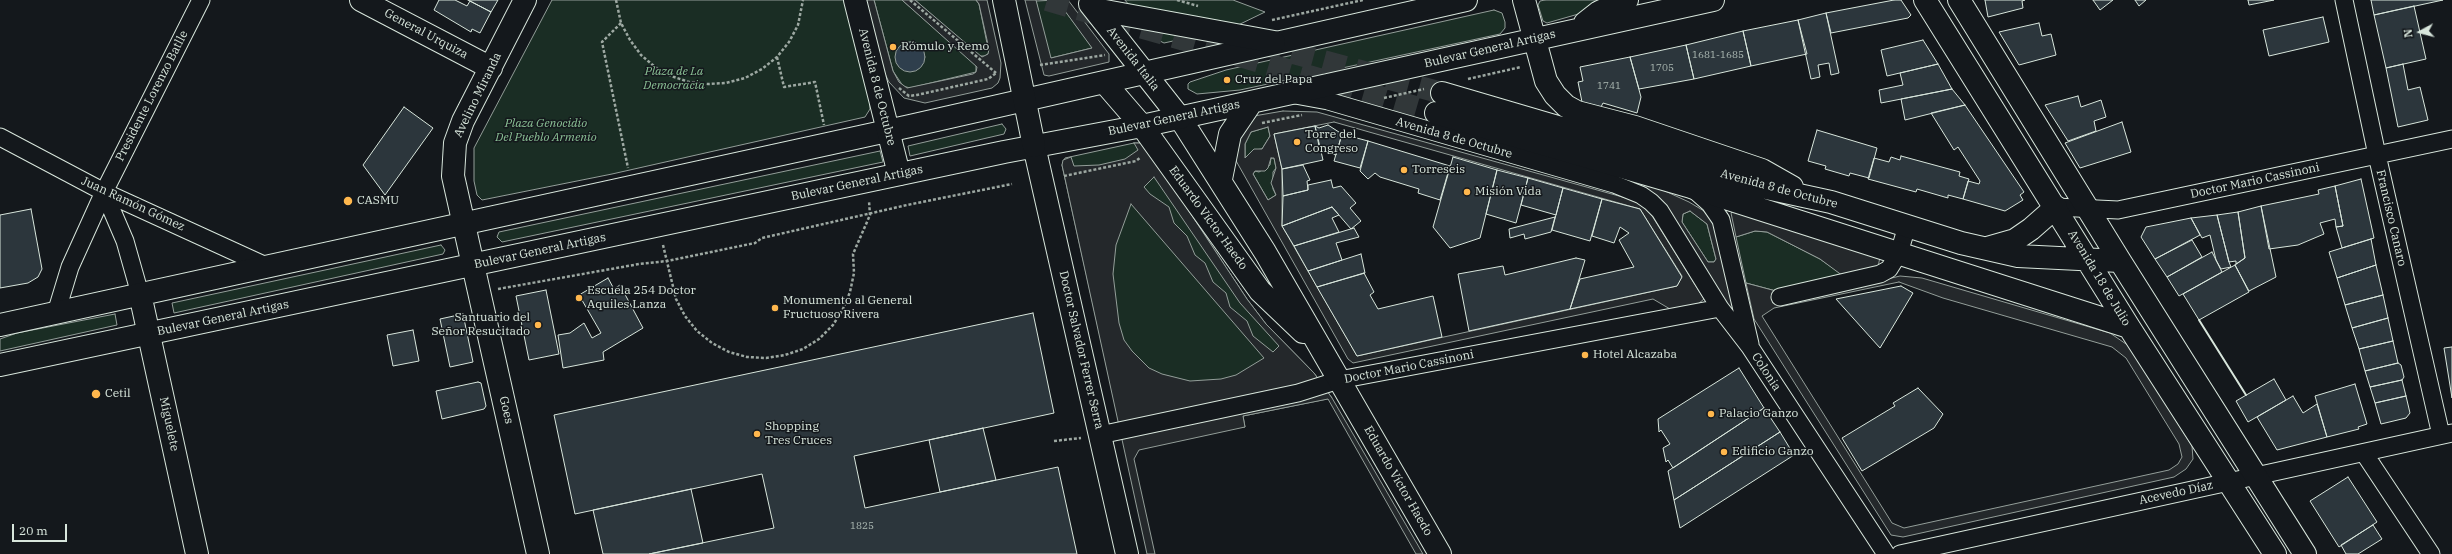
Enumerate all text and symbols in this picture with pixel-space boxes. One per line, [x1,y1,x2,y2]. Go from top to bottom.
street label: General Urquiza [382,6,470,62]
north arrow [2400,12,2440,52]
street label: Avenida Italia [1103,24,1163,94]
street label: Avenida 8 de Octubre [855,27,899,147]
street label: Bulevar General Artigas [1423,27,1557,71]
street label: Presidente Lorenzo Batlle [113,28,191,164]
text: N [2401,28,2416,39]
place label: Rómulo y Remo [901,40,989,54]
marker: Rómulo y Remo [888,42,898,52]
house number: 1681-1685 [1692,49,1744,61]
street label: Avelino Miranda [451,50,505,140]
house number: 1705 [1650,62,1674,74]
park label: Plaza de La Democracia [643,65,705,93]
place label: Cruz del Papa [1235,73,1312,87]
marker: Cruz del Papa [1222,75,1232,85]
house number: 1741 [1597,80,1621,92]
street label: Bulevar General Artigas [1107,97,1241,139]
street label: Avenida 8 de Octubre [1394,114,1514,162]
park label: Plaza Genocidio Del Pueblo Armenio [495,117,597,145]
place label: Torre del Congreso [1305,128,1358,156]
marker: Torre del Congreso [1292,137,1302,147]
street label: Doctor Mario Cassinoni [2189,160,2321,202]
street label: Bulevar General Artigas [790,162,924,204]
street label: Eduardo Víctor Haedo [1166,163,1250,273]
place label: Torreseis [1412,163,1465,177]
marker: Torreseis [1399,165,1409,175]
street label: Avenida 8 de Octubre [1719,166,1839,212]
street label: Francisco Canaro [2373,168,2409,268]
street label: Juan Ramón Gómez [79,174,187,234]
place label: Misión Vida [1475,185,1541,199]
marker: Misión Vida [1462,187,1472,197]
place label: CASMU [357,194,399,208]
marker: CASMU [342,195,354,207]
street label: Avenida 18 de Julio [2065,227,2133,329]
street label: Bulevar General Artigas [473,230,607,272]
street label: Doctor Salvador Ferrer Serra [1056,269,1106,431]
place label: Escuela 254 Doctor Aquiles Lanza [587,284,696,312]
marker: Escuela 254 Doctor Aquiles Lanza [574,293,584,303]
place label: Monumento al General Fructuoso Rivera [783,294,912,322]
street label: Bulevar General Artigas [156,297,290,339]
marker: Monumento al General Fructuoso Rivera [770,303,780,313]
place label: Santuario del Señor Resucitado [432,311,530,339]
marker: Santuario del Señor Resucitado [533,320,543,330]
street label: Doctor Mario Cassinoni [1343,347,1475,387]
place label: Hotel Alcazaba [1593,348,1677,362]
marker: Hotel Alcazaba [1580,350,1590,360]
street label: Colonia [1748,350,1784,394]
place label: Cetil [105,387,131,401]
marker: Cetil [90,388,102,400]
street label: Miguelete [156,395,182,453]
street label: Goes [496,395,516,425]
place label: Palacio Ganzo [1719,407,1798,421]
marker: Palacio Ganzo [1706,409,1716,419]
place label: Shopping Tres Cruces [765,420,832,448]
street label: Eduardo Víctor Haedo [1361,424,1435,538]
marker: Shopping Tres Cruces [752,429,762,439]
place label: Edificio Ganzo [1732,445,1814,459]
marker: Edificio Ganzo [1719,447,1729,457]
street label: Acevedo Díaz [2138,478,2214,508]
scale bar [14,516,69,542]
house number: 1825 [850,520,874,532]
text: 20 m [19,523,48,538]

